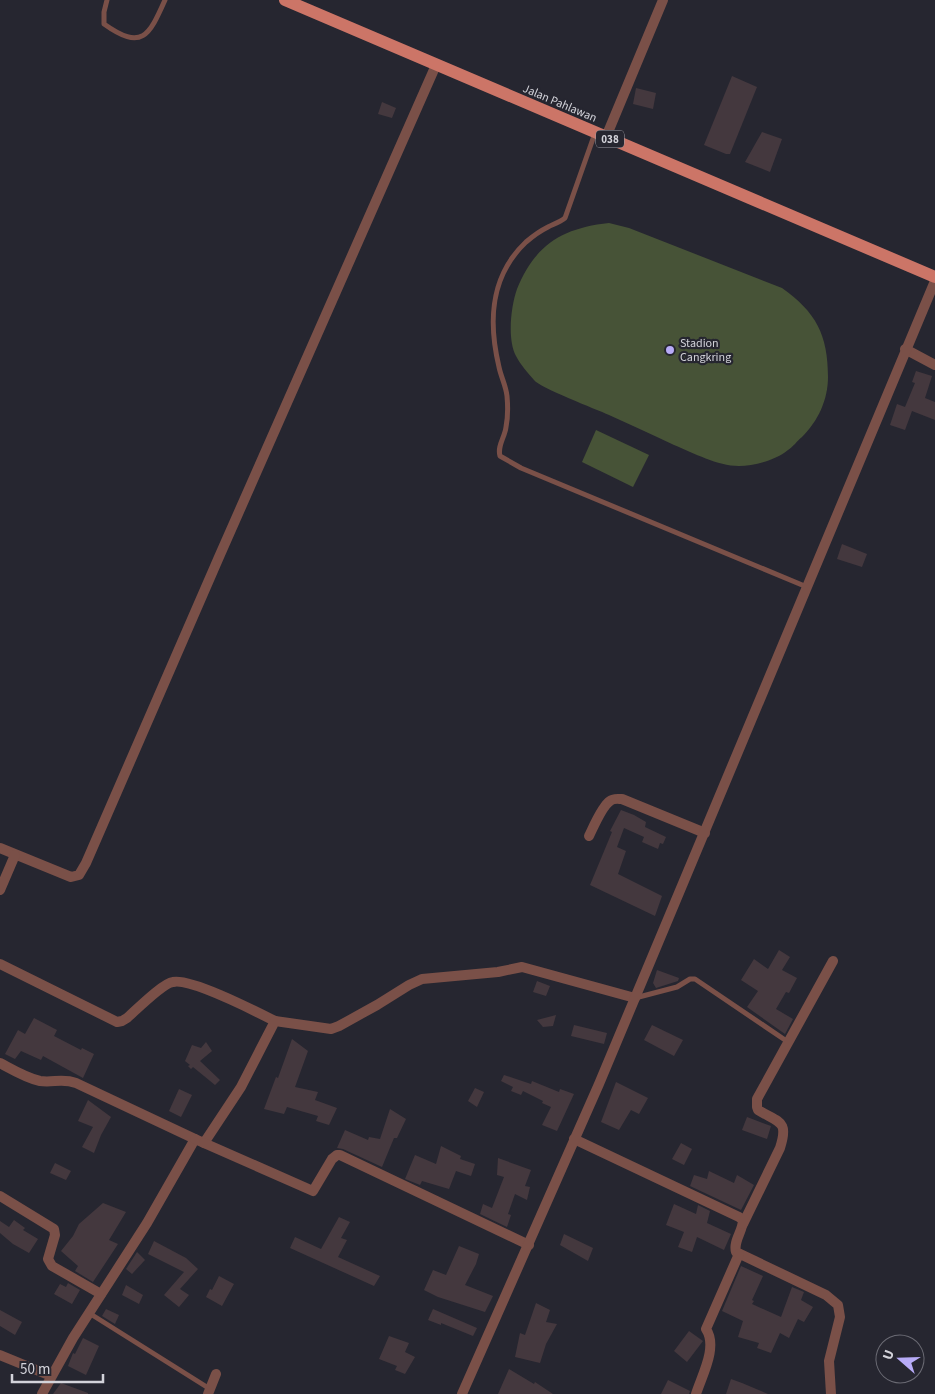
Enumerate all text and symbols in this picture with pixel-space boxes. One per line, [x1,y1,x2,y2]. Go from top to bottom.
street label: Jalan Pahlawan [520,80,599,127]
road number: 038 [596,130,624,148]
place label: Stadion Cangkring [680,335,731,366]
marker: Stadion Cangkring [664,344,676,356]
north arrow [875,1334,925,1384]
text: U [878,1347,900,1363]
scale bar [12,1352,104,1384]
text: 50 m [20,1359,50,1380]

